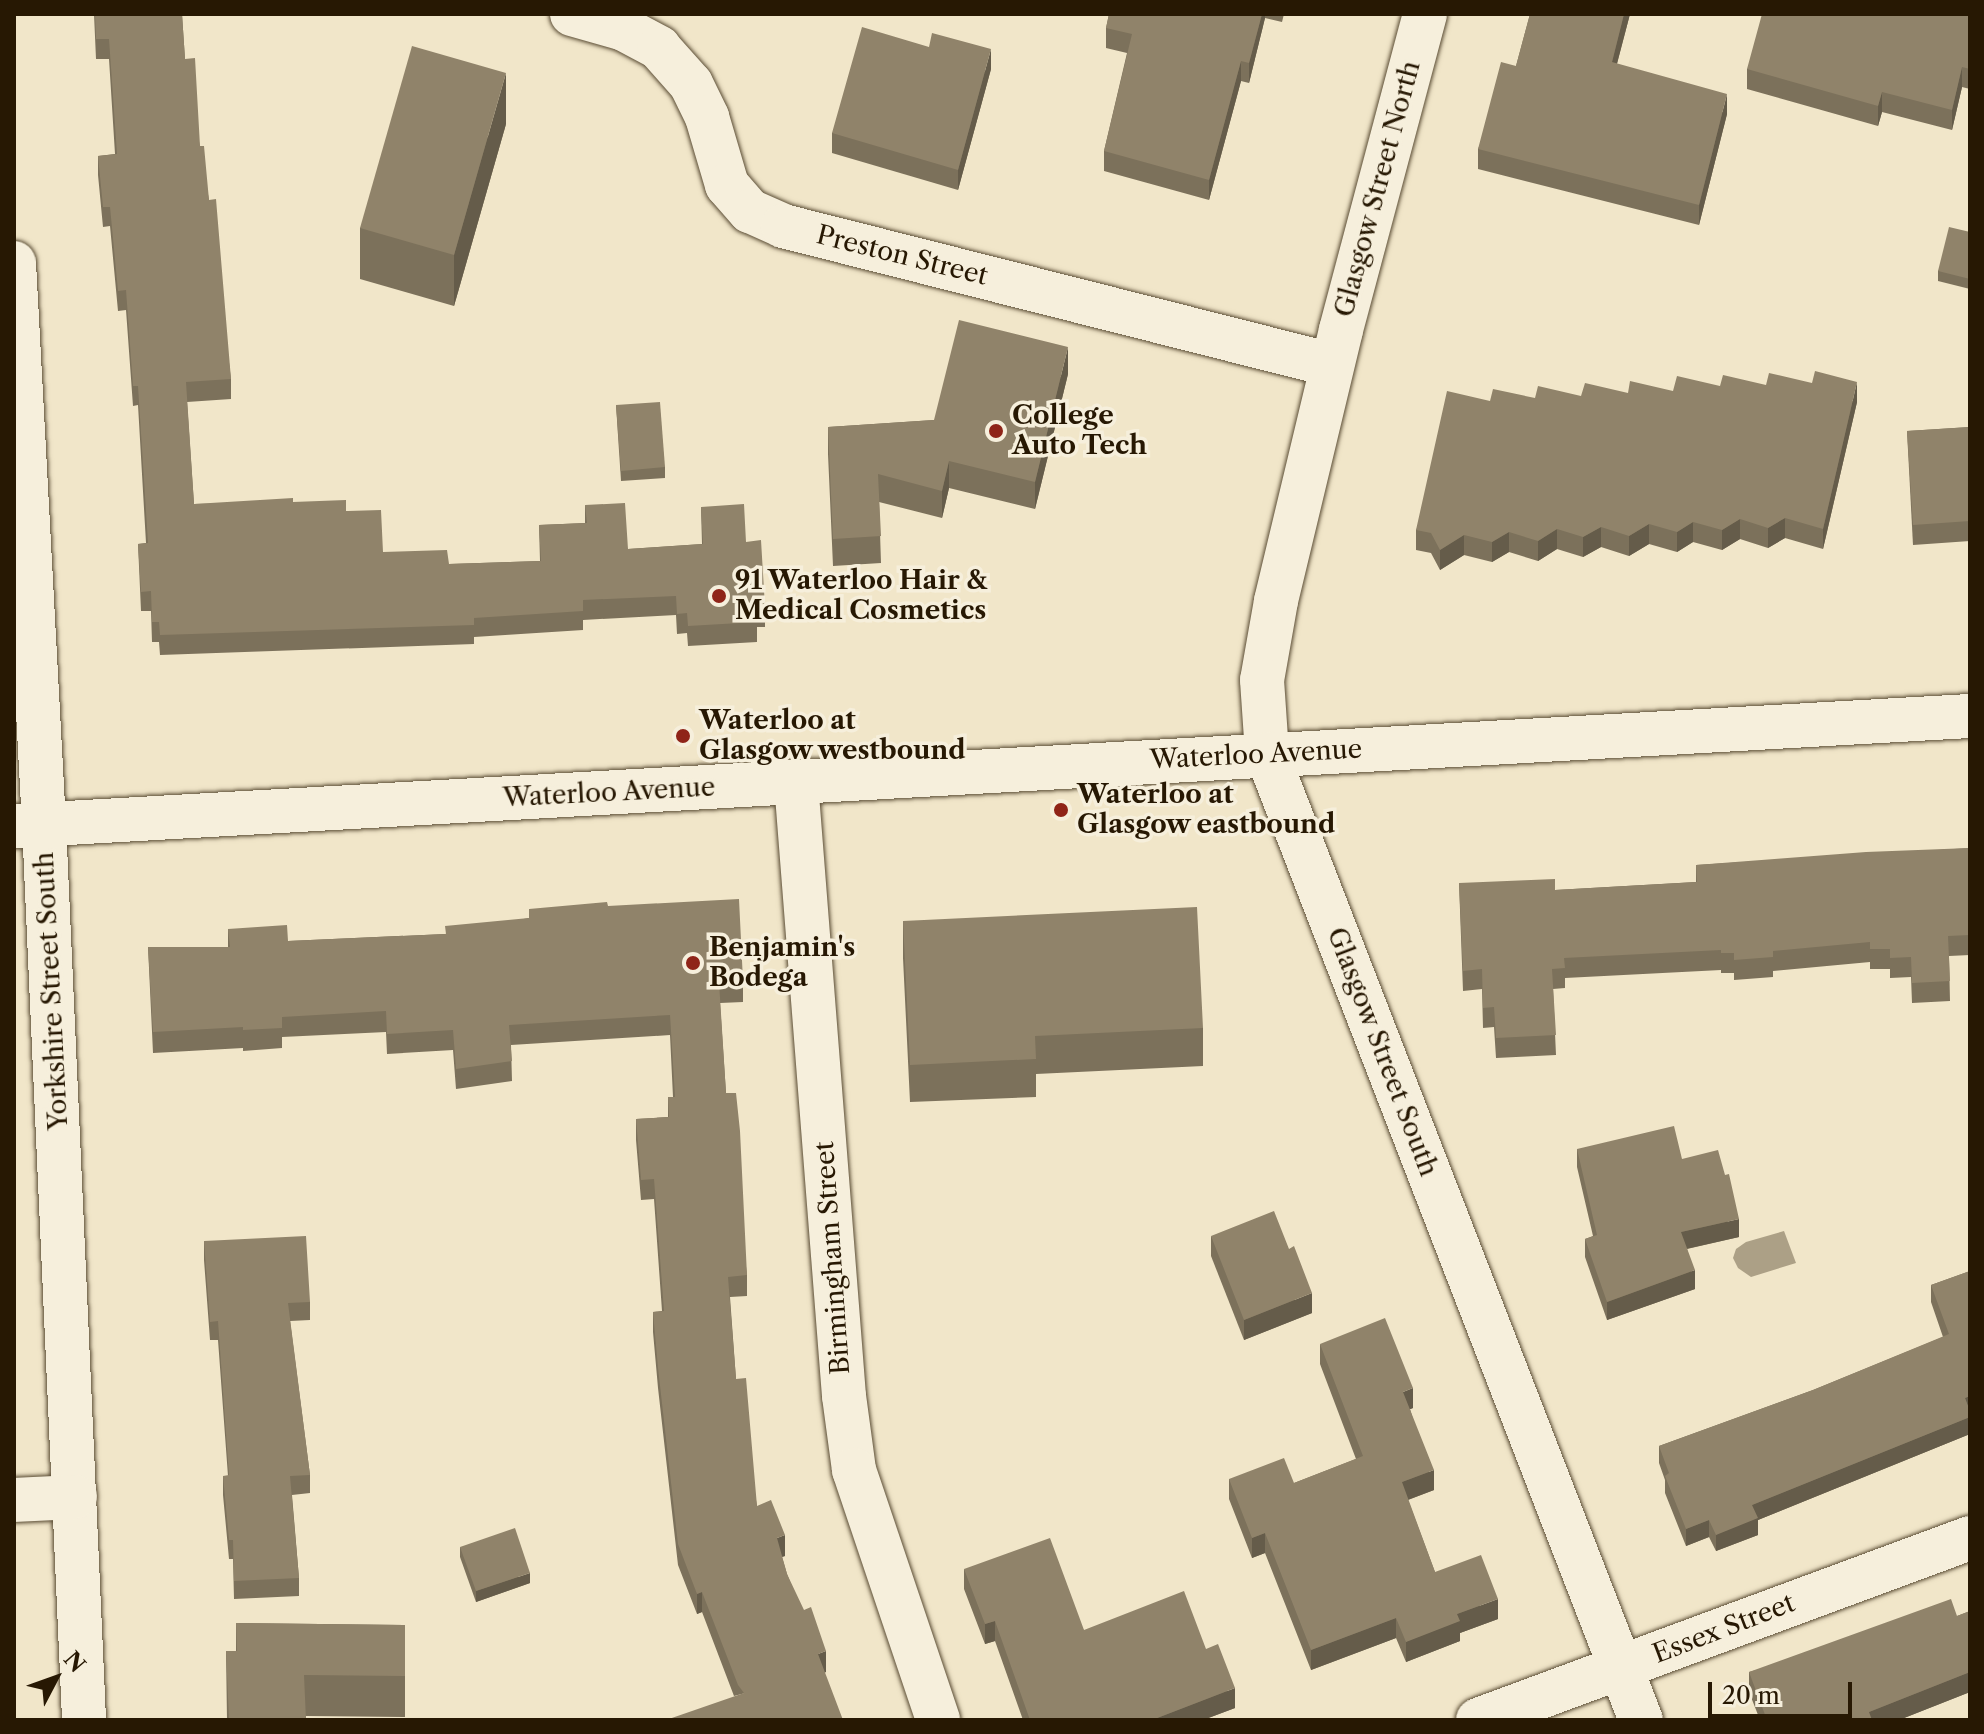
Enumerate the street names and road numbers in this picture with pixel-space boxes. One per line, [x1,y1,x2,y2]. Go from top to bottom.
street label: Glasgow Street North [1329,57,1427,321]
street label: Preston Street [813,220,991,292]
street label: Waterloo Avenue [1149,734,1363,776]
street label: Waterloo Avenue [502,772,716,814]
street label: Yorkshire Street South [29,851,75,1131]
street label: Glasgow Street South [1320,923,1444,1181]
street label: Birmingham Street [809,1140,857,1376]
street label: Essex Street [1648,1588,1800,1670]

